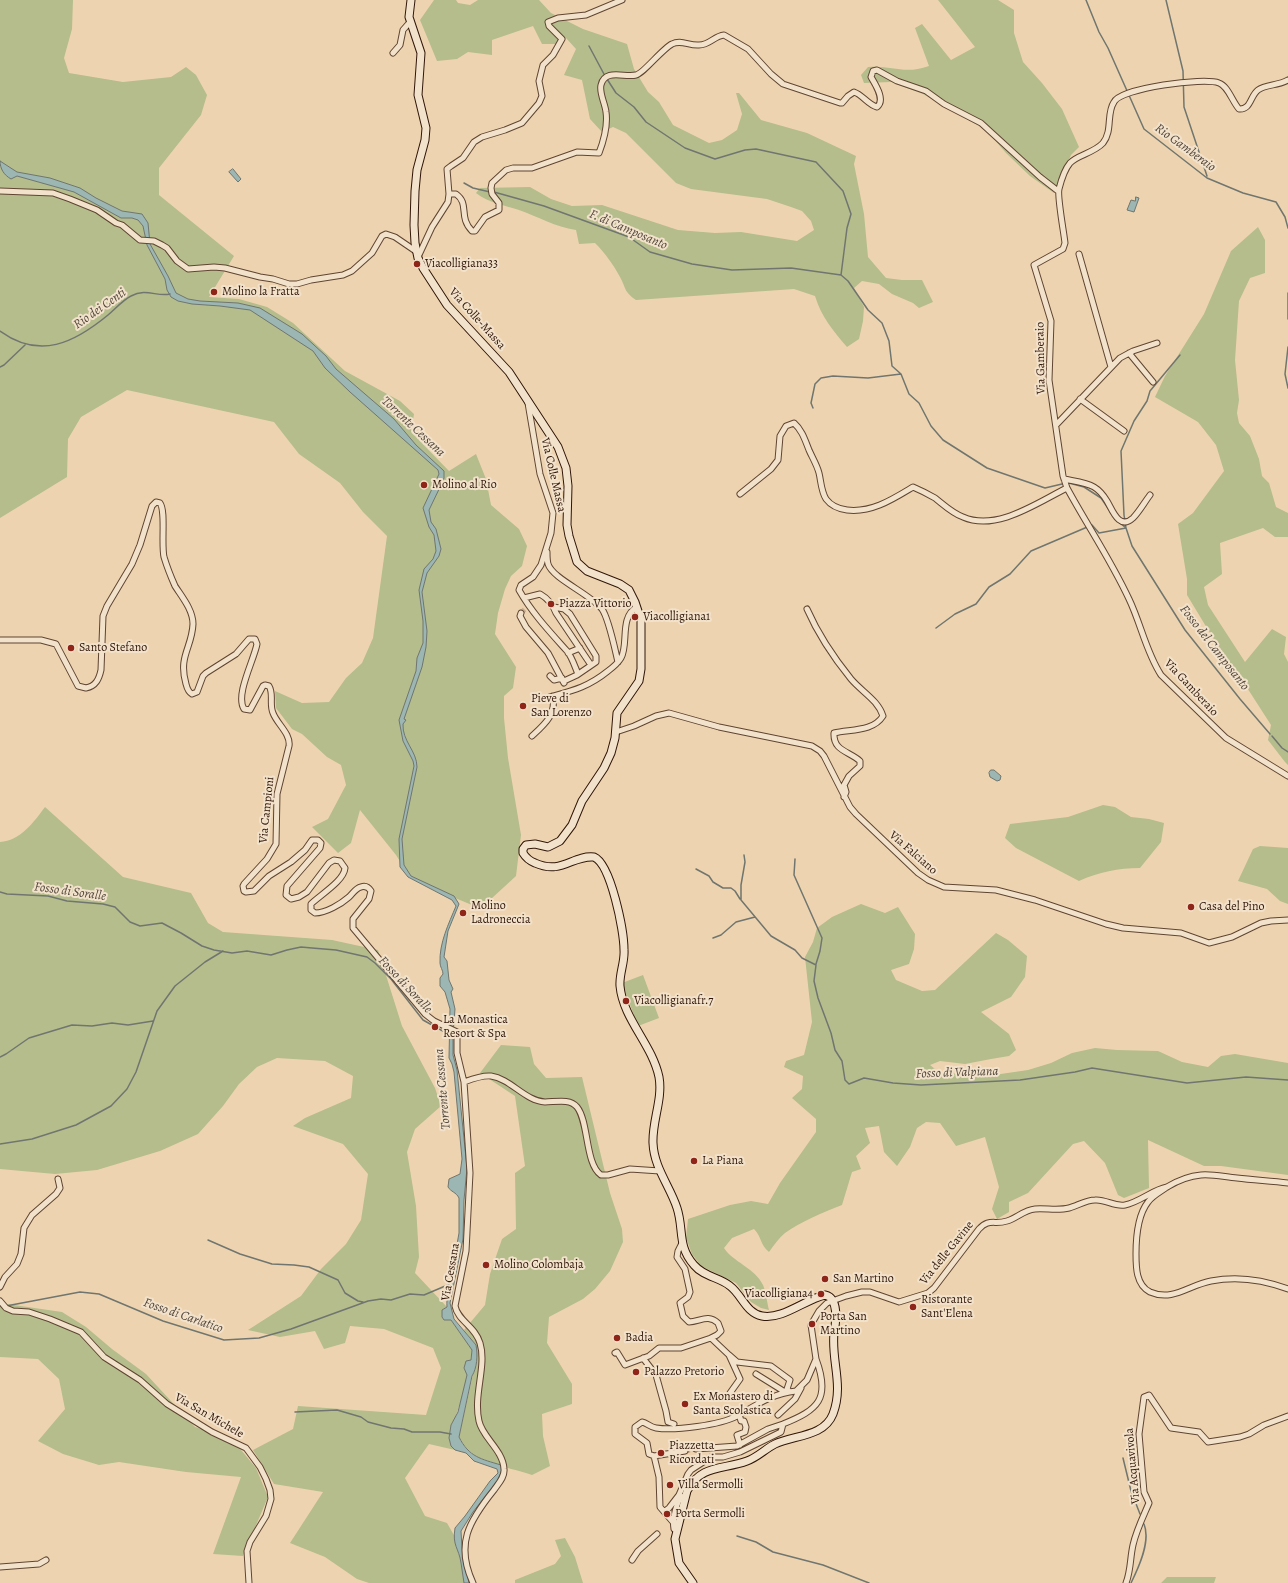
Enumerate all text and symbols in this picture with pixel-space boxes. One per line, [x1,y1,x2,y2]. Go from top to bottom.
water label: Rio Gamberaio [1151,121,1219,175]
water label: F. di Camposanto [587,207,669,253]
place label: Viacolligiana33 [425,257,498,271]
marker: Viacolligiana33 [412,259,422,269]
water label: Rio dei Centi [71,285,129,333]
place label: Molino la Fratta [222,285,300,299]
street label: Via Colle-Massa [446,285,508,353]
marker: Molino la Fratta [209,287,219,297]
street label: Via Gamberaio [1033,322,1049,394]
water label: Torrente Cessana [378,394,448,460]
street label: Via Colle Massa [537,436,569,514]
place label: Molino al Rio [432,478,497,492]
marker: Molino al Rio [419,480,429,490]
place label: Piazza Vittorio [559,597,632,611]
marker: Piazza Vittorio [546,599,556,609]
water label: Fosso del Camposanto [1176,602,1252,694]
place label: Viacolligiana1 [643,610,710,624]
marker: Viacolligiana1 [630,612,640,622]
place label: Santo Stefano [79,641,147,655]
marker: Santo Stefano [66,643,76,653]
street label: Via Gamberaio [1161,657,1221,719]
place label: Pieve di San Lorenzo [531,692,592,720]
marker: Pieve di San Lorenzo [518,701,528,711]
street label: Via Campioni [256,776,278,844]
street label: Via Falciano [886,828,940,878]
water label: Fosso di Soralle [33,879,107,905]
place label: Molino Ladroneccia [471,899,530,927]
place label: Casa del Pino [1199,900,1264,914]
marker: Casa del Pino [1186,902,1196,912]
marker: Molino Ladroneccia [458,908,468,918]
water label: Fosso di Soralle [375,953,435,1017]
place label: Viacolligianafr.7 [634,994,713,1008]
marker: Viacolligianafr.7 [621,996,631,1006]
place label: La Monastica Resort & Spa [443,1013,508,1041]
marker: La Monastica Resort & Spa [430,1022,440,1032]
water label: Torrente Cessana [432,1048,454,1130]
water label: Fosso di Valpiana [915,1064,999,1082]
place label: La Piana [702,1154,744,1168]
marker: La Piana [689,1156,699,1166]
street label: Via delle Gavine [917,1218,977,1288]
street label: Via Cessana [439,1242,463,1302]
place label: Molino Colombaja [494,1258,584,1272]
marker: Molino Colombaja [481,1260,491,1270]
place label: San Martino [833,1272,894,1286]
marker: San Martino [820,1274,830,1284]
place label: Viacolligiana4 [744,1287,813,1301]
marker: Viacolligiana4 [816,1289,826,1299]
place label: Ristorante Sant'Elena [921,1293,973,1321]
water label: Fosso di Carlatico [141,1295,225,1337]
marker: Ristorante Sant'Elena [908,1302,918,1312]
place label: Porta San Martino [820,1310,867,1338]
marker: Porta San Martino [807,1319,817,1329]
place label: Badia [625,1331,653,1345]
marker: Badia [612,1333,622,1343]
place label: Palazzo Pretorio [644,1365,724,1379]
marker: Palazzo Pretorio [631,1367,641,1377]
street label: Via San Michele [172,1390,246,1442]
place label: Ex Monastero di Santa Scolastica [693,1390,773,1418]
marker: Ex Monastero di Santa Scolastica [680,1399,690,1409]
street label: Via Acquavivola [1123,1427,1143,1505]
place label: Piazzetta Ricordati [669,1439,714,1467]
marker: Piazzetta Ricordati [656,1448,666,1458]
place label: Villa Sermolli [678,1478,743,1492]
marker: Villa Sermolli [665,1480,675,1490]
place label: Porta Sermolli [675,1507,745,1521]
marker: Porta Sermolli [662,1509,672,1519]

